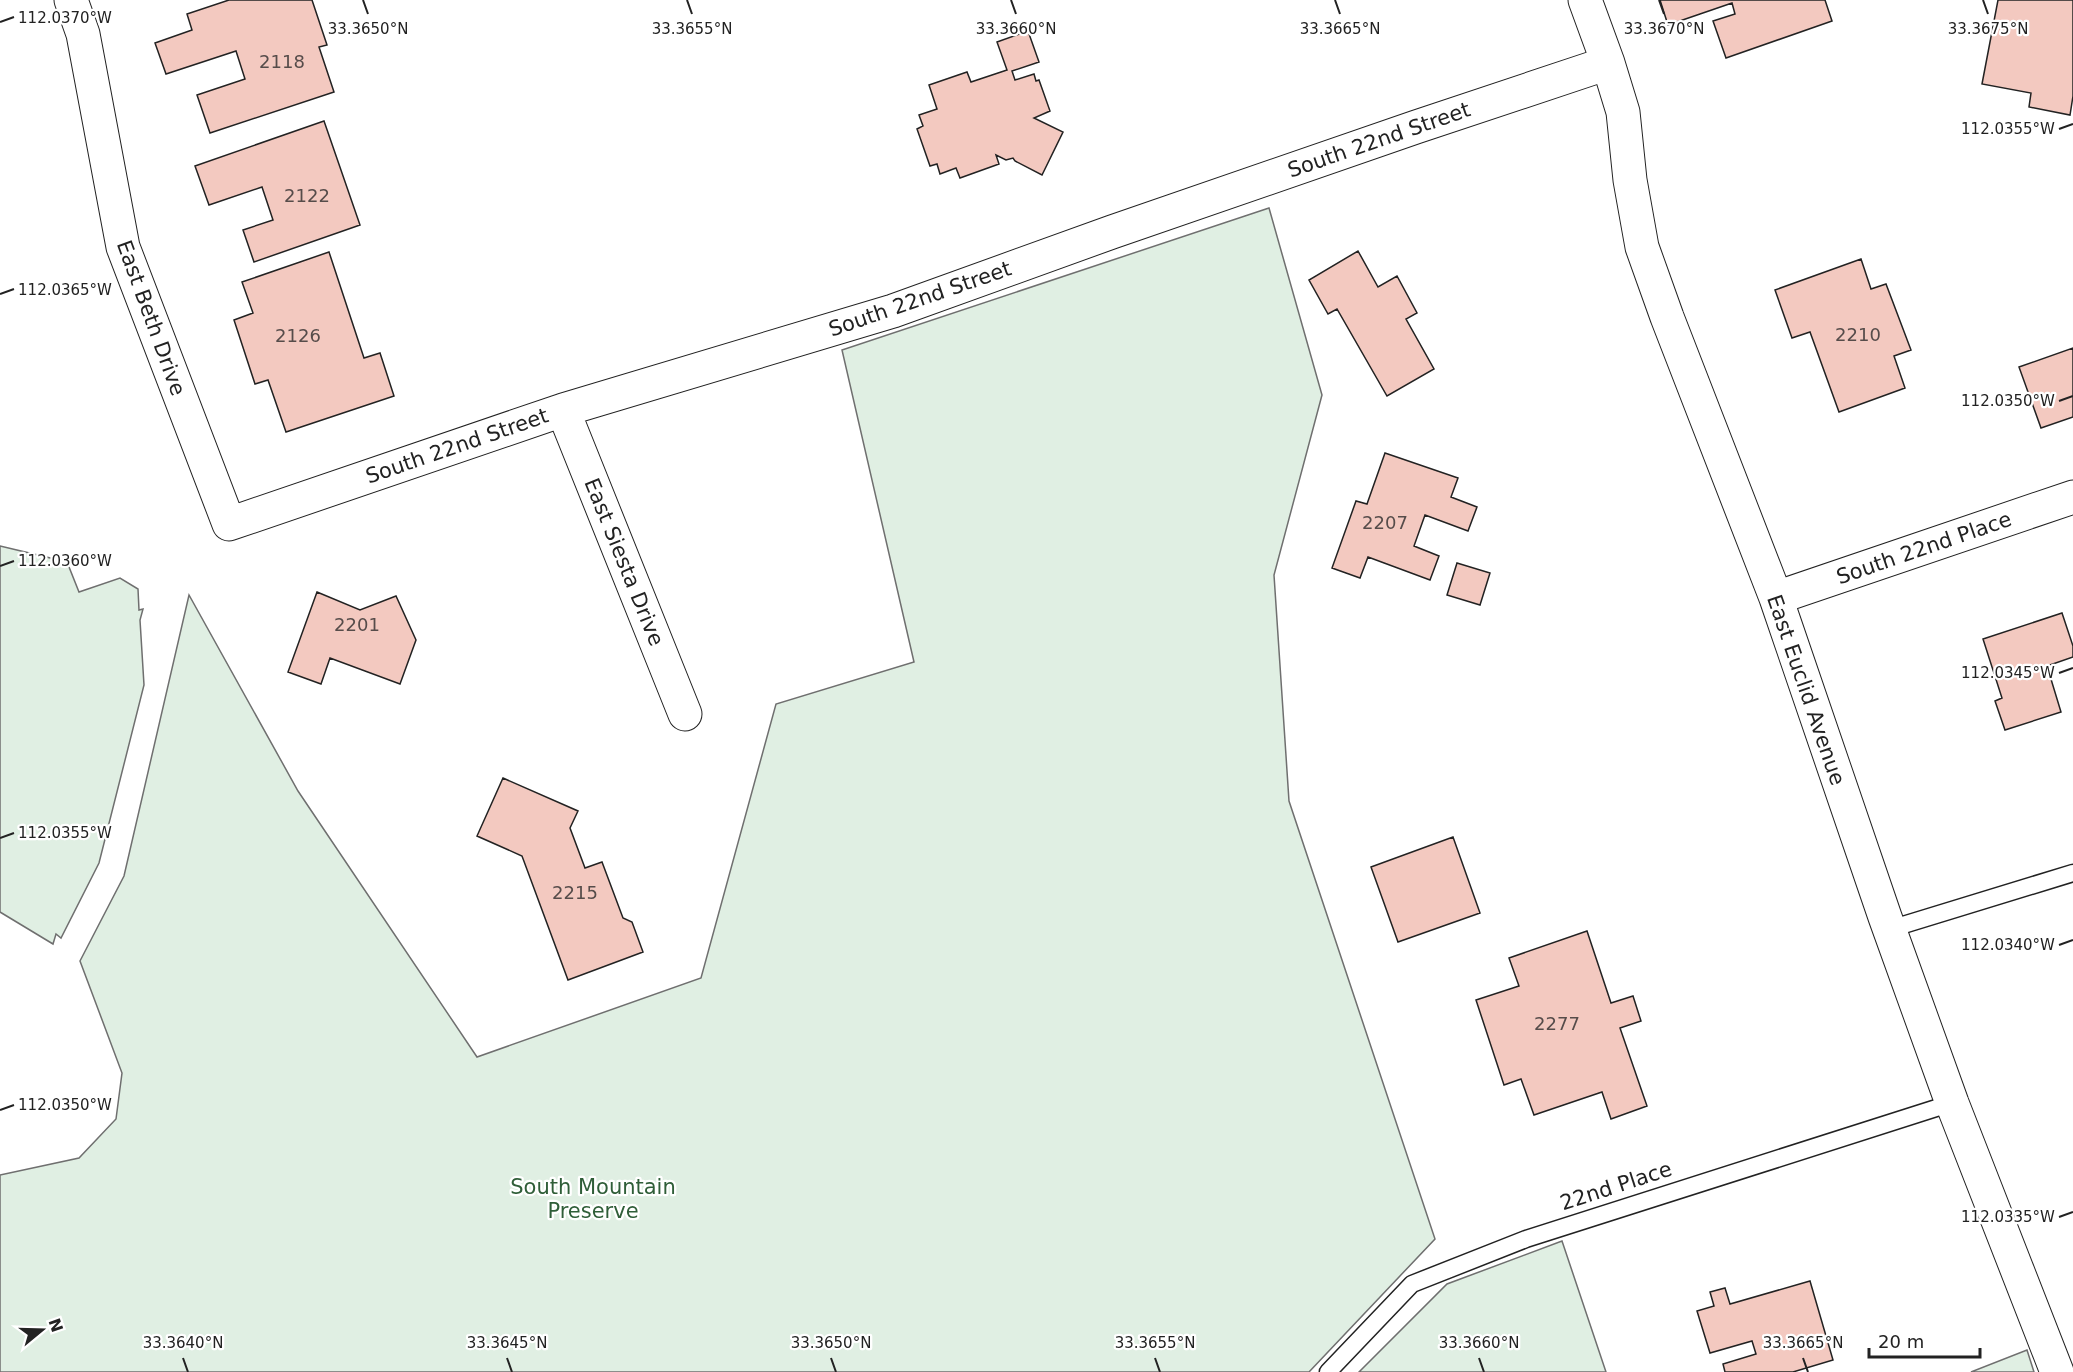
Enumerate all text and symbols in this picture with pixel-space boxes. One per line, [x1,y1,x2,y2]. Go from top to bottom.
text: 112.0370°W [18,9,112,27]
text: 33.3650°N [328,20,408,38]
text: 33.3655°N [652,20,732,38]
text: 33.3660°N [976,20,1056,38]
text: 33.3665°N [1300,20,1380,38]
text: 33.3670°N [1624,20,1704,38]
text: 33.3675°N [1948,20,2028,38]
house number: 2118 [259,51,305,72]
street label: South 22nd Street [1285,97,1473,183]
text: 112.0355°W [1961,120,2055,138]
house number: 2122 [284,185,330,206]
street label: East Beth Drive [112,237,190,399]
street label: South 22nd Street [826,256,1014,342]
text: 112.0365°W [18,281,112,299]
house number: 2210 [1835,324,1881,345]
house number: 2126 [275,325,321,346]
text: 112.0350°W [1961,392,2055,410]
street label: South 22nd Street [363,403,551,489]
street label: East Siesta Drive [579,475,669,649]
street label: South 22nd Place [1833,507,2015,589]
house number: 2207 [1362,512,1408,533]
text: 112.0360°W [18,552,112,570]
street label: East Euclid Avenue [1762,592,1850,788]
house number: 2201 [334,614,380,635]
text: 112.0345°W [1961,664,2055,682]
text: 112.0355°W [18,824,112,842]
house number: 2215 [552,882,598,903]
text: 112.0340°W [1961,936,2055,954]
house number: 2277 [1534,1013,1580,1034]
text: 112.0350°W [18,1096,112,1114]
street label: 22nd Place [1557,1157,1675,1215]
park label: South Mountain Preserve [510,1175,676,1223]
text: 112.0335°W [1961,1208,2055,1226]
north arrow [12,1300,72,1360]
text: N [45,1316,67,1335]
scale bar [1869,1321,1980,1359]
text: 20 m [1878,1331,1924,1352]
text: 33.3640°N [143,1334,223,1352]
text: 33.3645°N [467,1334,547,1352]
text: 33.3650°N [791,1334,871,1352]
text: 33.3655°N [1115,1334,1195,1352]
text: 33.3660°N [1439,1334,1519,1352]
text: 33.3665°N [1763,1334,1843,1352]

